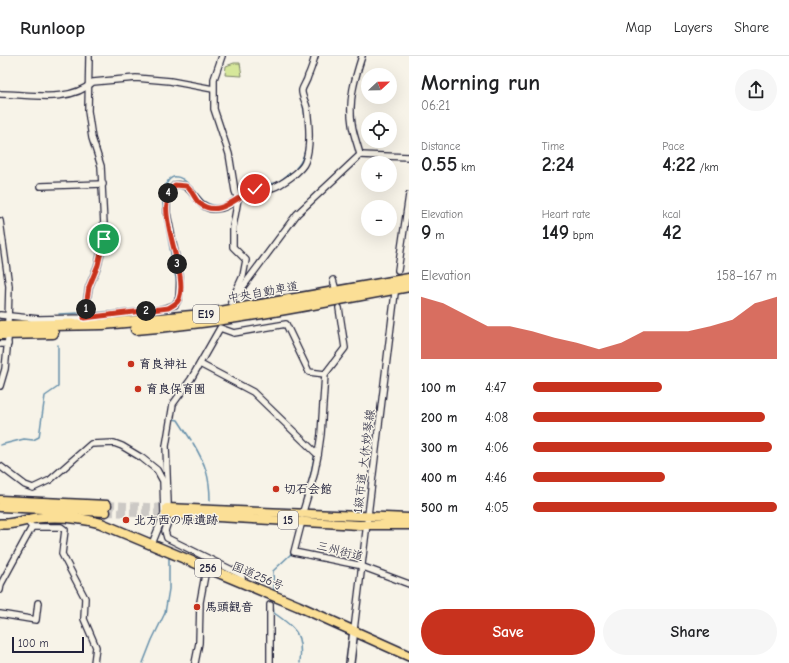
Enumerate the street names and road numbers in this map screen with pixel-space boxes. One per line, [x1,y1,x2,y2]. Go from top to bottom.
street label: 中央自動車道 [226,279,300,305]
road number: E19 [193,305,219,323]
street label: 1級市道 大休妙琴線 [351,408,377,514]
road number: 15 [278,511,298,529]
street label: 三州街道 [315,538,365,564]
road number: 256 [195,559,221,577]
street label: 国道256号 [230,559,286,593]

